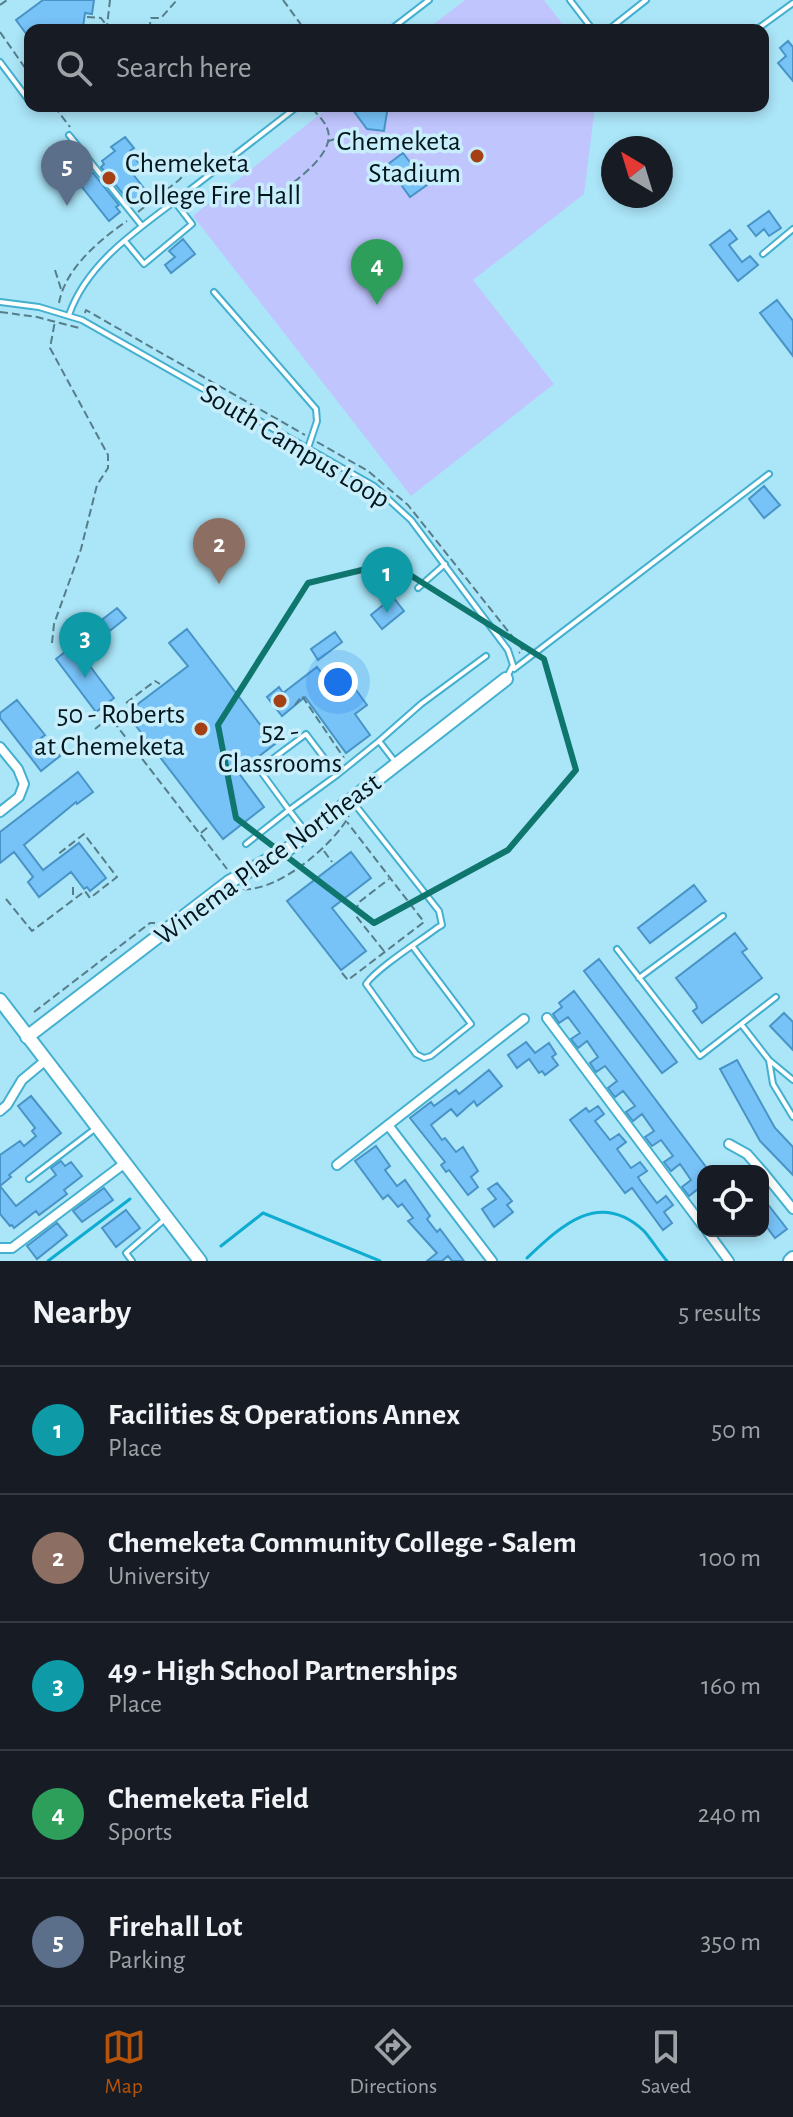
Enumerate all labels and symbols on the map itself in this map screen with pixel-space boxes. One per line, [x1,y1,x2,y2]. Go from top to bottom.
place label: Chemeketa Stadium [337,128,461,188]
north arrow [601,136,673,208]
pin: 5 [41,140,93,206]
marker: Chemeketa Stadium [468,147,486,165]
place label: Chemeketa College Fire Hall [125,150,301,210]
marker: Chemeketa College Fire Hall [100,169,118,187]
pin: 4 [351,239,403,305]
street label: South Campus Loop [196,379,394,514]
pin: 2 [193,518,245,584]
pin: 1 [361,547,413,613]
pin: 3 [59,612,111,678]
your location [318,662,358,702]
marker: 52 - Classrooms [271,692,289,710]
place label: 50 - Roberts at Chemeketa [34,701,185,761]
place label: 52 - Classrooms [218,718,342,778]
marker: 50 - Roberts at Chemeketa [192,720,210,738]
street label: Winema Place Northeast [150,768,386,951]

